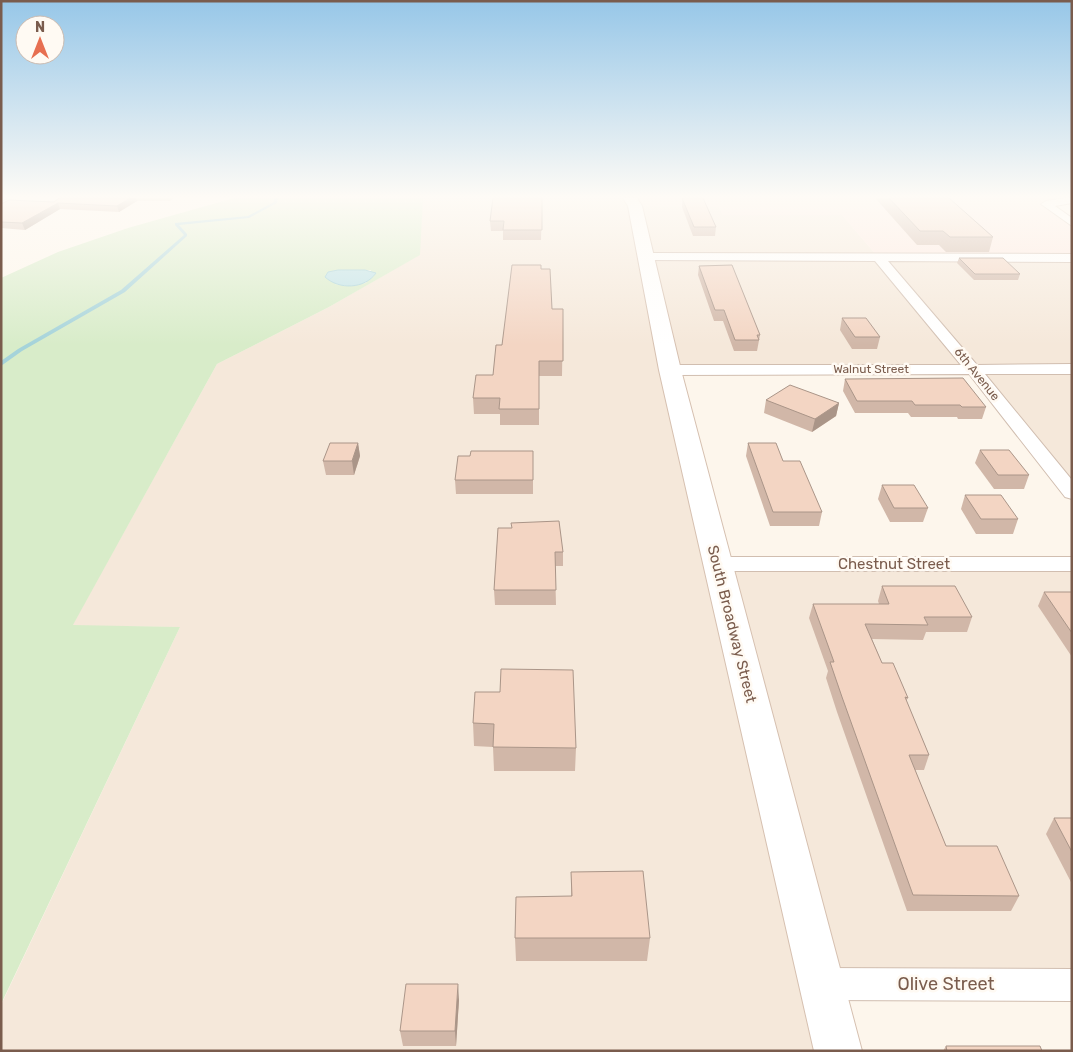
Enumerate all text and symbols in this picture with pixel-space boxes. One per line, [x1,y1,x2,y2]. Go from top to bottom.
north arrow [15,15,65,65]
text: N [35,19,45,36]
street label: 6th Avenue [951,345,1003,403]
street label: Walnut Street [833,362,909,376]
street label: South Broadway Street [704,543,760,705]
street label: Chestnut Street [838,555,950,573]
street label: Olive Street [897,973,995,995]

